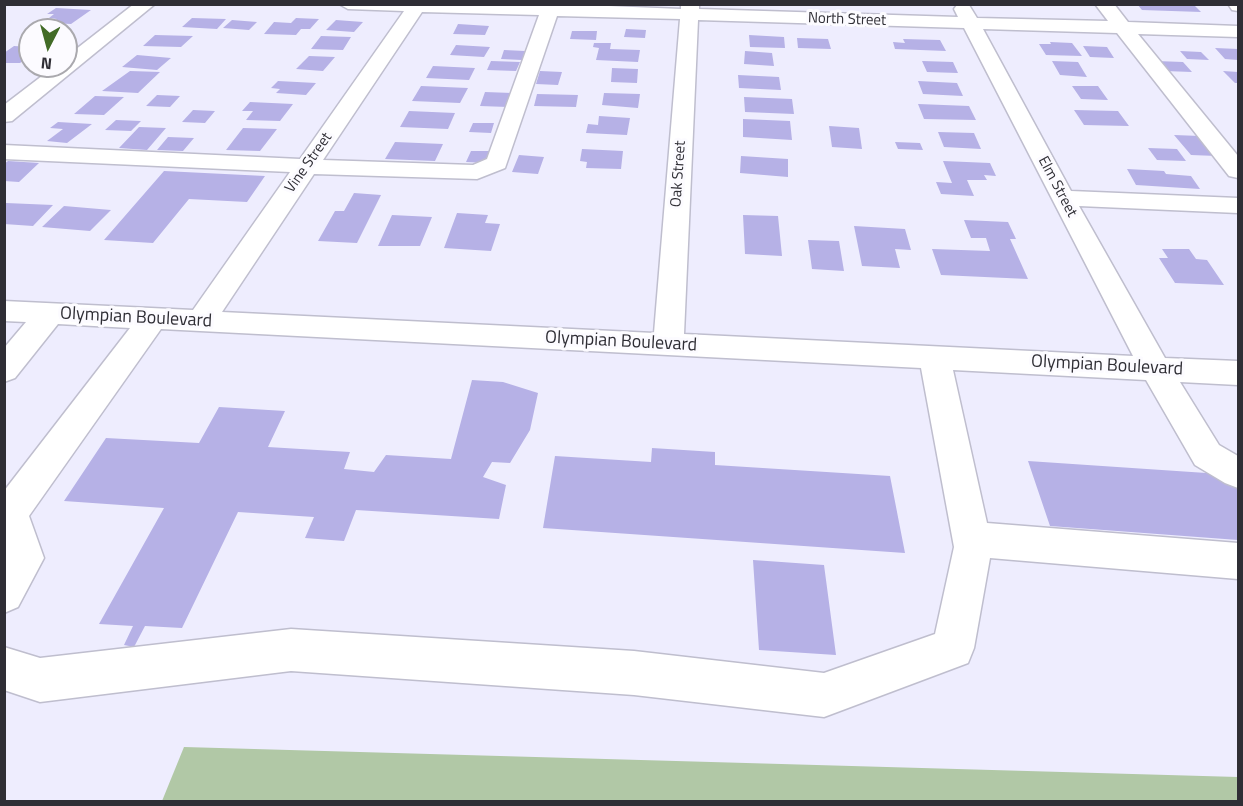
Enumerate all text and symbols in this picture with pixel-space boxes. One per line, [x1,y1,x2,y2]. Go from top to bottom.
street label: North Street [807,10,887,30]
north arrow [18,18,78,78]
text: N [40,51,53,76]
street label: Vine Street [282,129,336,197]
street label: Oak Street [668,140,690,208]
street label: Elm Street [1033,154,1081,220]
street label: Olympian Boulevard [59,303,213,333]
street label: Olympian Boulevard [544,327,698,357]
street label: Olympian Boulevard [1030,351,1184,381]

